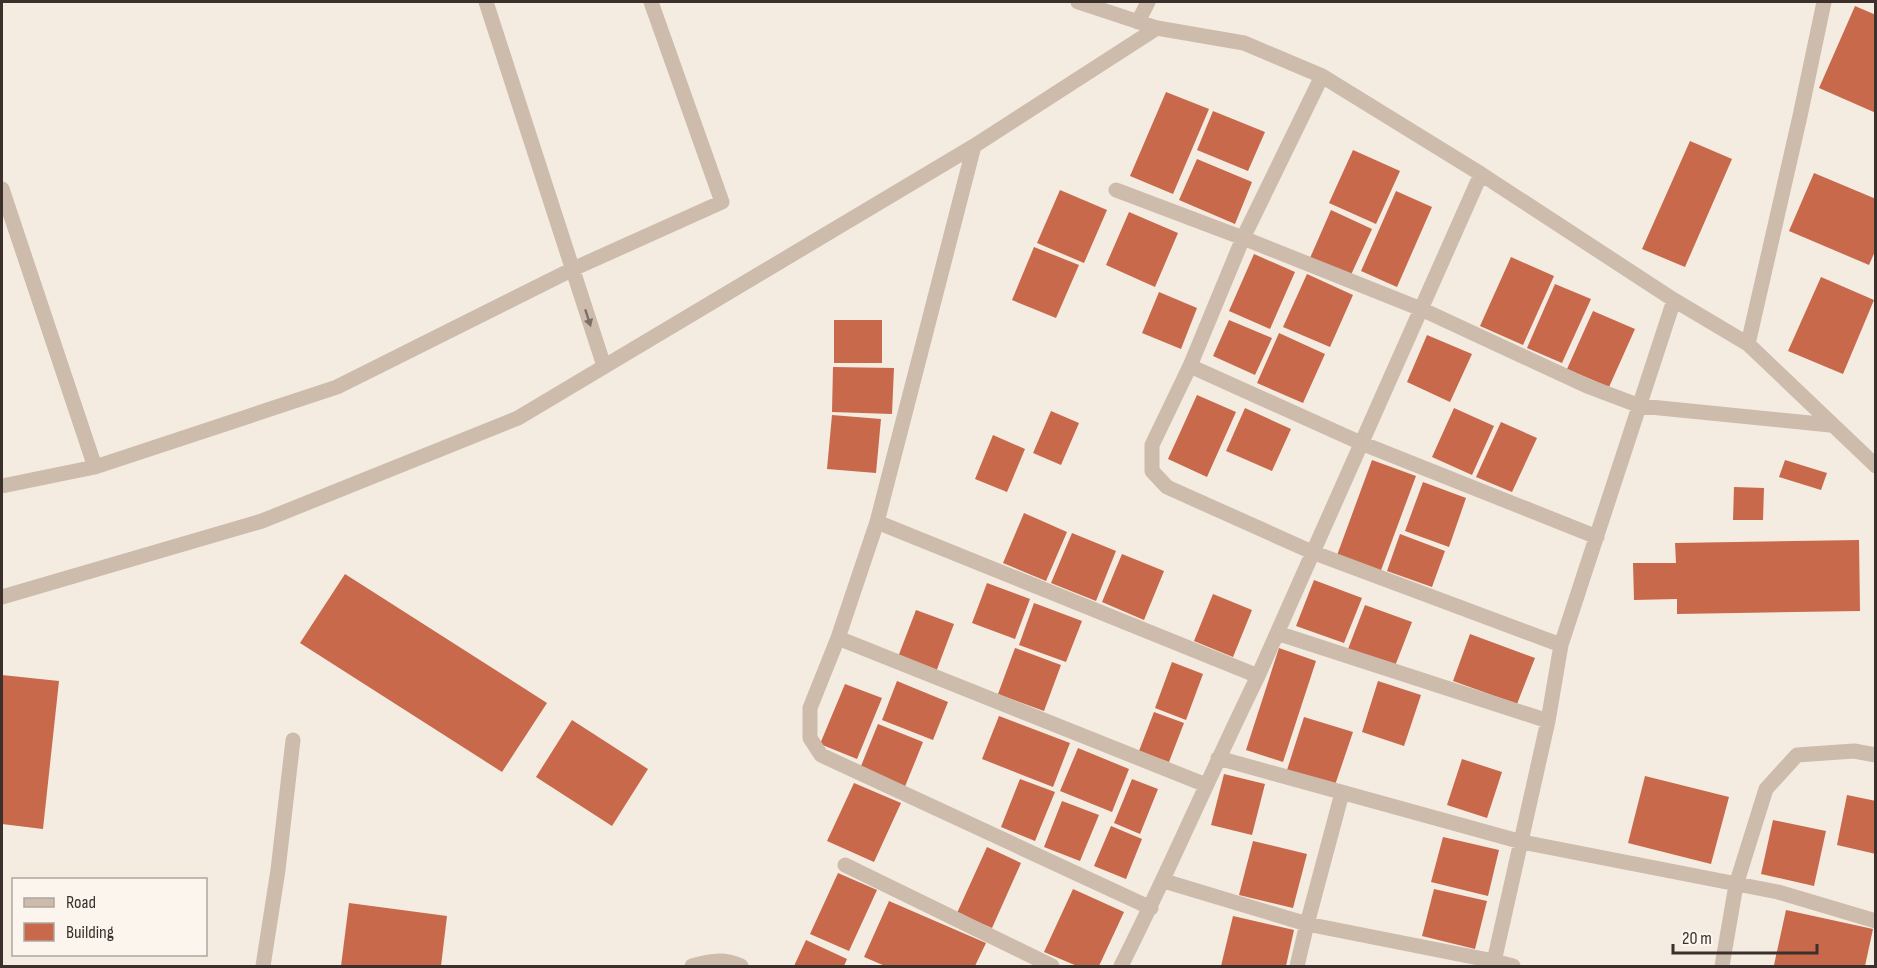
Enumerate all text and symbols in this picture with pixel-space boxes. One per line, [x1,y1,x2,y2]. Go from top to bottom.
one-way arrow [584,309,593,327]
legend [12,878,207,956]
text: Road [66,892,96,913]
scale bar [1673,917,1817,955]
text: Building [66,922,114,943]
text: 20 m [1682,928,1712,949]

